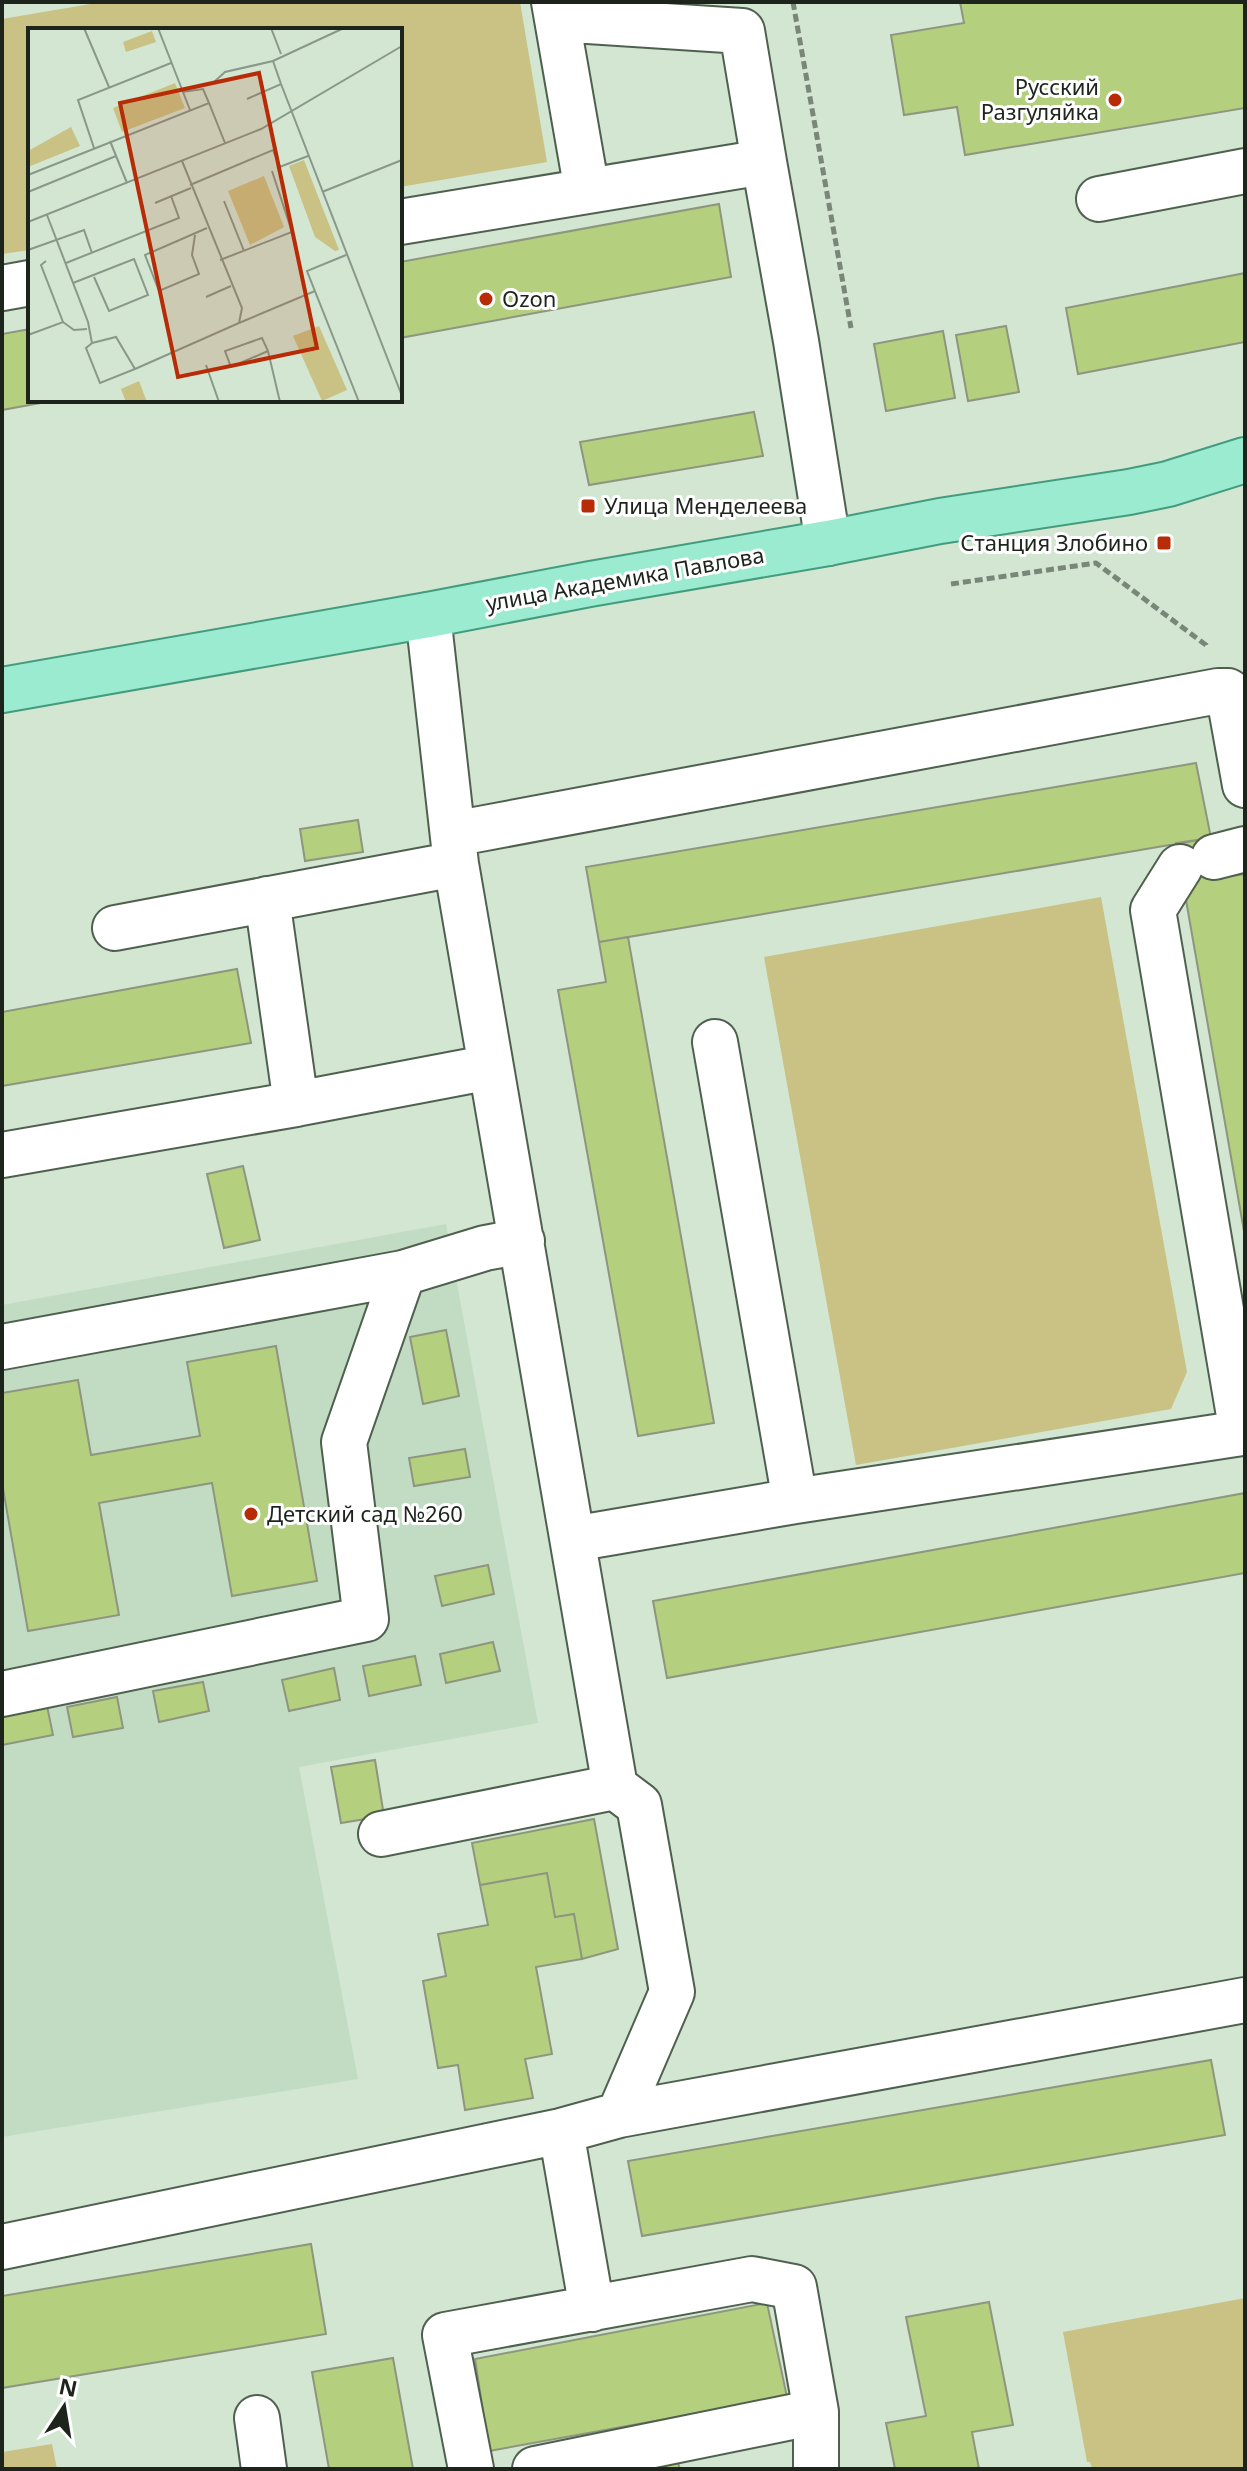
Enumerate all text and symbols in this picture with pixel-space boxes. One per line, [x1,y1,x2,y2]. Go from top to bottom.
inset map [28,28,402,402]
place label: Русский Разгуляйка [981,71,1099,126]
marker: Русский Разгуляйка [1106,91,1124,109]
place label: Ozon [502,283,556,313]
marker: Ozon [477,290,495,308]
place label: Улица Менделеева [604,490,807,520]
marker: Улица Менделеева [579,497,597,515]
place label: Станция Злобино [960,527,1148,557]
marker: Станция Злобино [1155,534,1173,552]
street label: улица Академика Павлова [483,539,766,617]
place label: Детский сад №260 [267,1498,463,1528]
marker: Детский сад №260 [242,1505,260,1523]
north arrow [24,2367,104,2447]
text: N [56,2370,80,2403]

